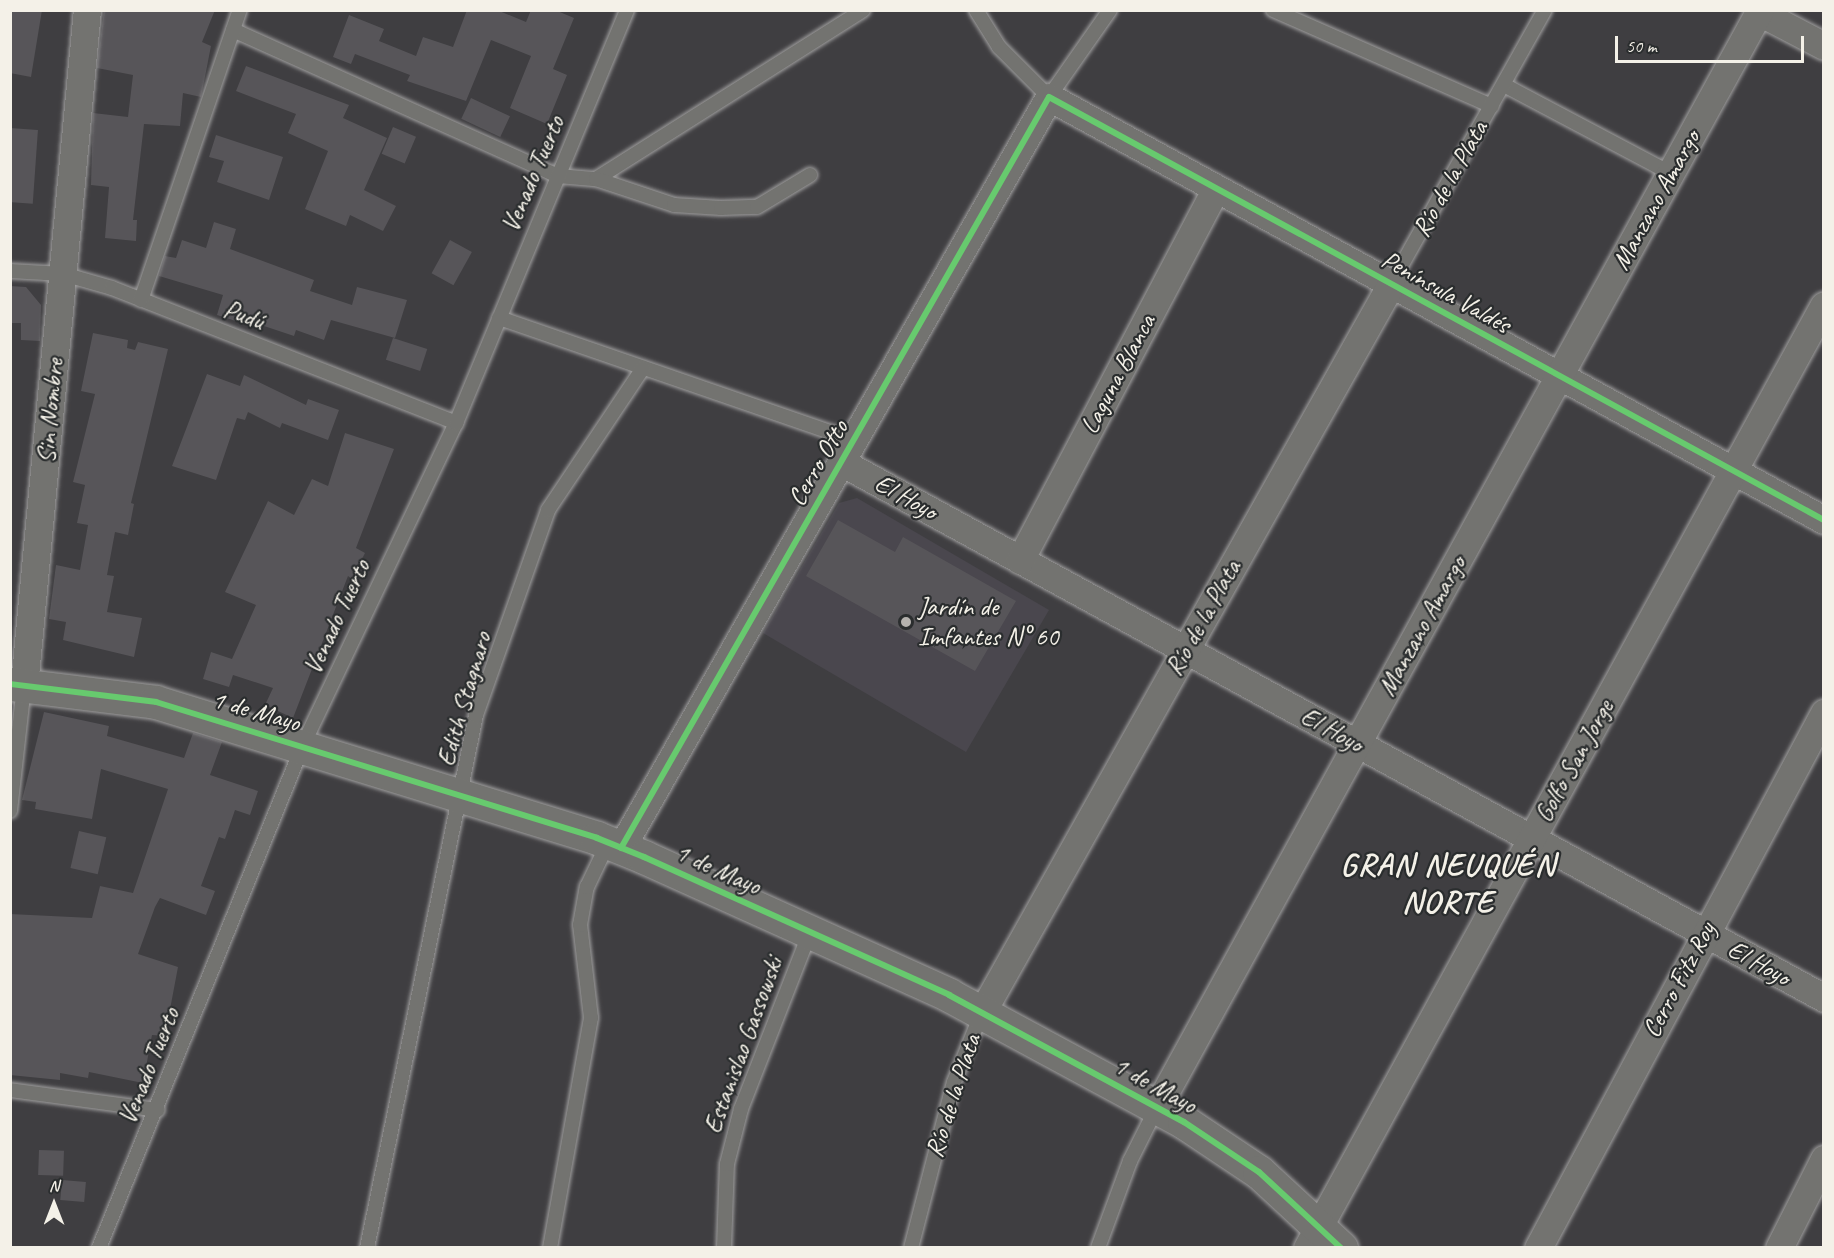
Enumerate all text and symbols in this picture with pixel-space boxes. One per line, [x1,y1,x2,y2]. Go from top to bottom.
scale bar [1618,24,1807,62]
text: 50 m [1626,35,1657,57]
street label: Venado Tuerto [495,111,571,237]
street label: Río de la Plata [1405,115,1495,243]
street label: Manzano Amargo [1605,125,1707,275]
street label: Península Valdés [1376,244,1516,340]
street label: Pudú [219,293,269,337]
street label: Laguna Blanca [1073,309,1163,439]
street label: Sin Nombre [30,358,70,464]
street label: Cerro Otto [781,414,855,512]
street label: El Hoyo [870,467,942,527]
street label: Manzano Amargo [1371,551,1473,701]
street label: Río de la Plata [1158,554,1248,682]
street label: Venado Tuerto [297,555,377,679]
place label: Jardín de Imfantes N° 60 [918,591,1058,652]
marker: Jardín de Imfantes N° 60 [899,615,913,629]
street label: Edith Stagnaro [430,628,498,770]
street label: 1 de Mayo [208,684,304,738]
street label: Golfo San Jorge [1528,694,1620,828]
street label: El Hoyo [1296,700,1368,760]
street label: 1 de Mayo [670,836,766,902]
district label: GRAN NEUQUÉN NORTE [1342,847,1554,922]
street label: Cerro Fitz Roy [1636,917,1722,1043]
street label: El Hoyo [1723,933,1795,993]
street label: Estanislao Gassowski [697,952,789,1138]
street label: Venado Tuerto [111,1003,187,1129]
street label: Río de la Plata [918,1030,988,1162]
street label: 1 de Mayo [1108,1049,1202,1121]
north arrow [24,1174,84,1234]
text: N [49,1176,59,1196]

